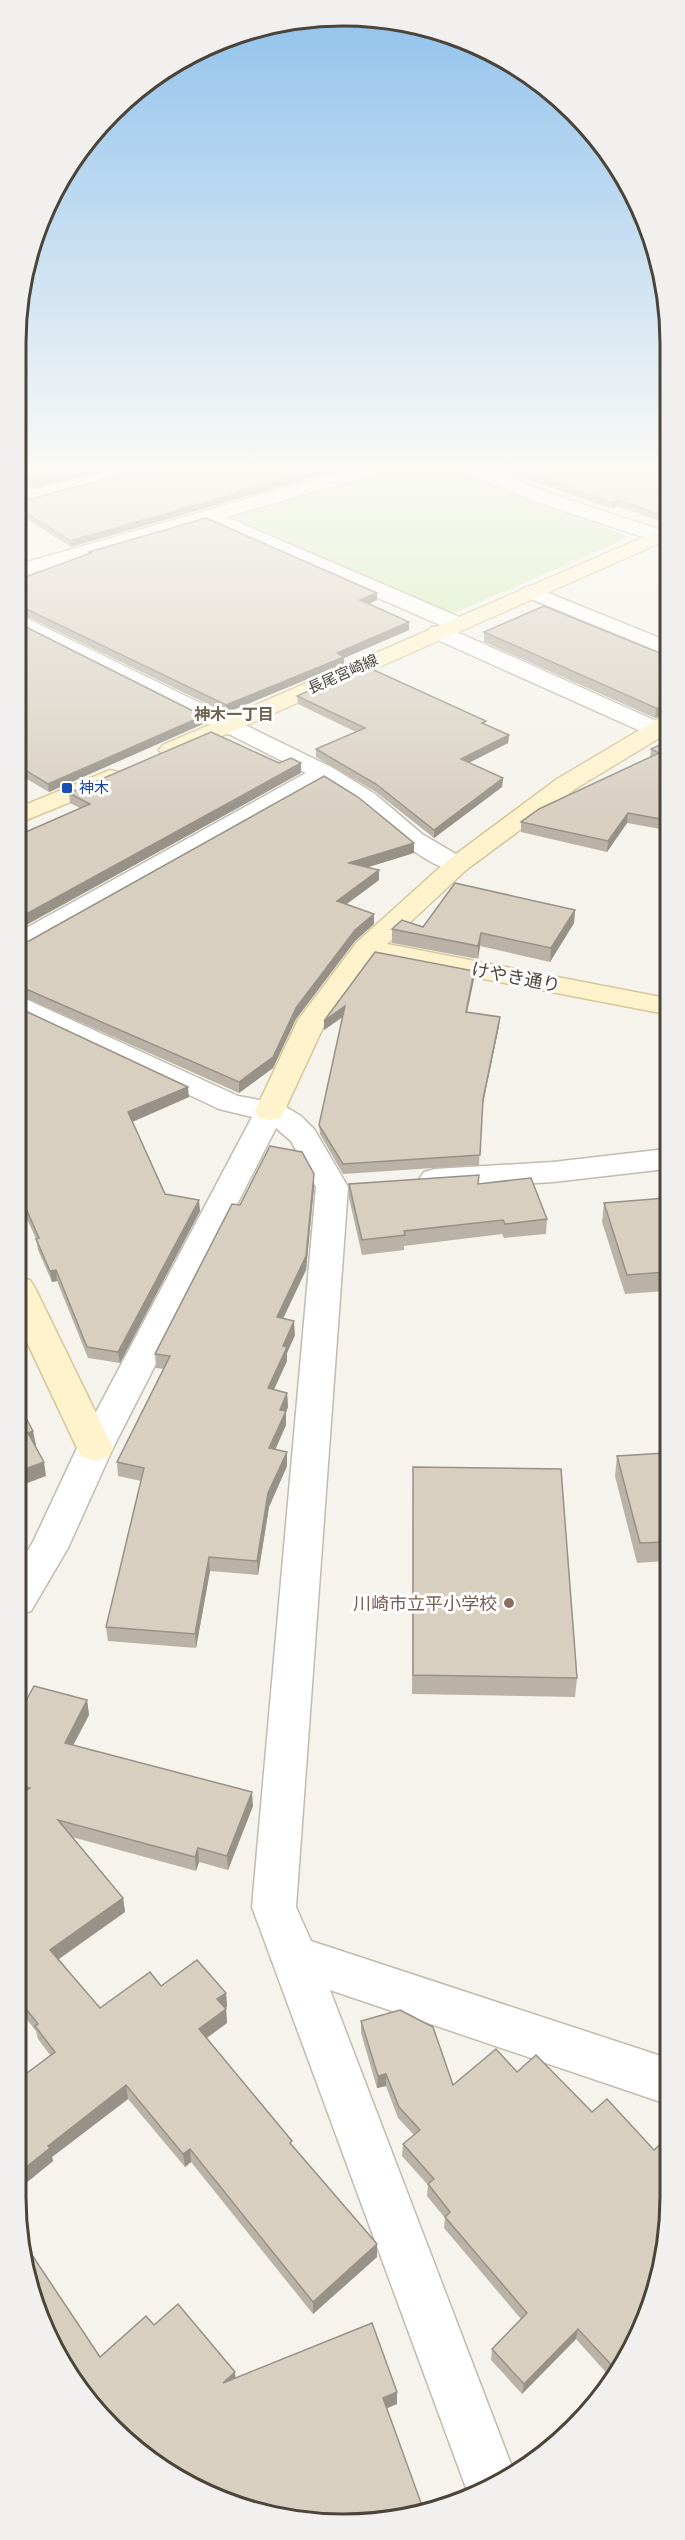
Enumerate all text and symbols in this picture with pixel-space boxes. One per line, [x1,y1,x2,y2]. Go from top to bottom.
street label: 長尾宮崎線 [305,651,381,697]
district label: 神木一丁目 [194,705,274,724]
place label: 神木 [79,779,109,797]
marker: 神木 [60,781,74,795]
street label: けやき通り [470,958,562,996]
place label: 川崎市立平小学校 [353,1593,497,1614]
marker: 川崎市立平小学校 [502,1596,516,1610]

